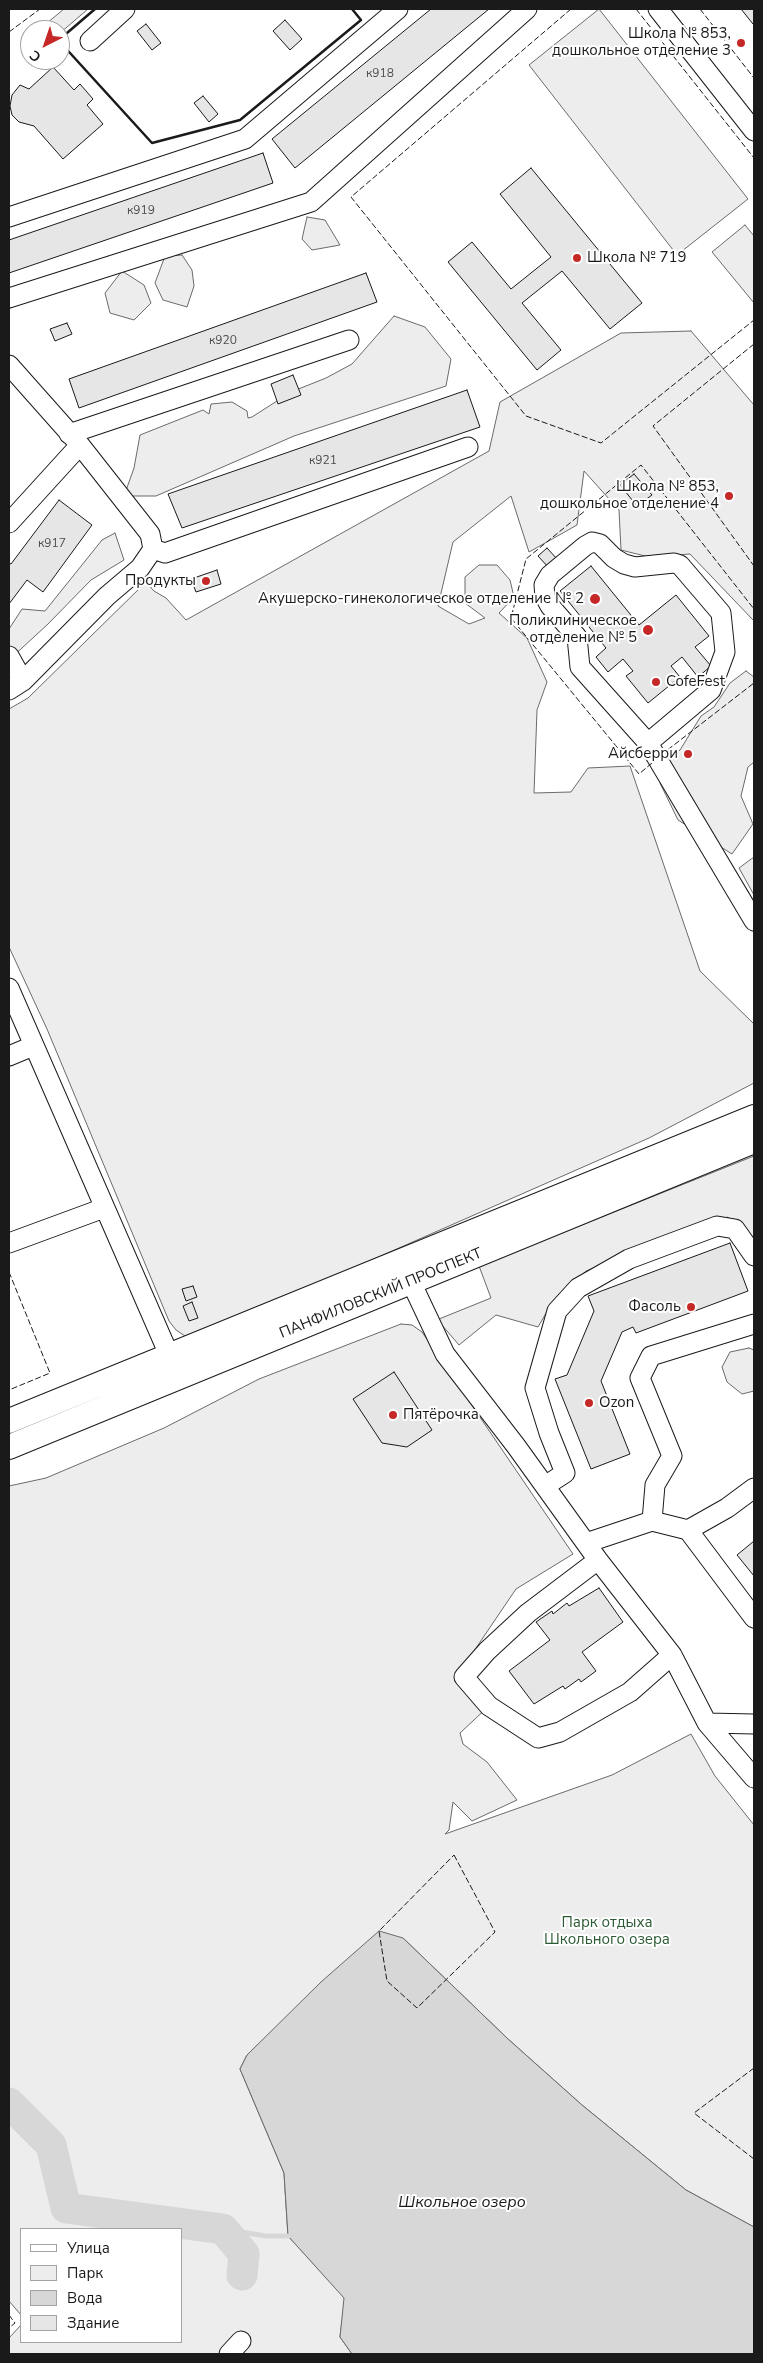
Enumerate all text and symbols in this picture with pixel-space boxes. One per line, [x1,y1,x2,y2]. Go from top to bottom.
north arrow [20,20,70,70]
place label: Школа № 853, дошкольное отделение 3 [552,25,731,60]
marker: Школа № 853, дошкольное отделение 3 [735,37,747,49]
text: С [26,46,45,66]
house number: к918 [366,67,394,81]
house number: к919 [127,204,155,218]
place label: Школа № 719 [587,249,687,267]
marker: Школа № 719 [571,252,583,264]
house number: к920 [209,334,237,348]
house number: к921 [309,454,337,468]
place label: Школа № 853, дошкольное отделение 4 [540,478,719,513]
marker: Школа № 853, дошкольное отделение 4 [723,490,735,502]
house number: к917 [38,537,66,551]
place label: Продукты [125,572,196,590]
marker: Продукты [200,575,212,587]
place label: Акушерско-гинекологическое отделение № 2 [258,590,584,608]
marker: Акушерско-гинекологическое отделение № 2 [588,592,602,606]
place label: Поликлиническое отделение № 5 [509,612,637,647]
marker: Поликлиническое отделение № 5 [641,623,655,637]
place label: CofeFest [666,673,725,691]
marker: CofeFest [650,676,662,688]
place label: Айсберри [608,745,678,763]
marker: Айсберри [682,748,694,760]
street label: ПАНФИЛОВСКИЙ ПРОСПЕКТ [277,1245,485,1343]
place label: Фасоль [628,1298,681,1316]
marker: Фасоль [685,1301,697,1313]
place label: Ozon [599,1394,634,1412]
marker: Ozon [583,1397,595,1409]
place label: Пятёрочка [403,1406,479,1424]
marker: Пятёрочка [387,1409,399,1421]
park label: Парк отдыха Школьного озера [544,1914,670,1949]
water label: Школьное озеро [398,2193,526,2213]
legend [20,2228,182,2343]
text: Улица [67,2238,110,2258]
text: Парк [67,2263,103,2283]
text: Вода [67,2288,103,2308]
text: Здание [67,2313,119,2333]

